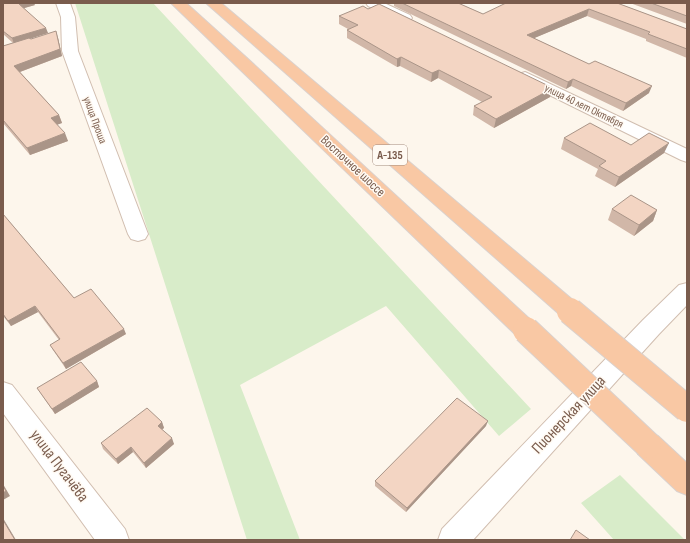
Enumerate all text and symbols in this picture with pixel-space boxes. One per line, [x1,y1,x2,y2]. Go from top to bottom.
street label: улица 40 лет Октября [543,81,625,131]
street label: улица Проша [80,95,110,145]
street label: Восточное шоссе [317,132,389,200]
road number: А-135 [373,145,407,165]
street label: Пионерская улица [528,372,610,458]
street label: улица Пугачёва [26,426,92,506]

